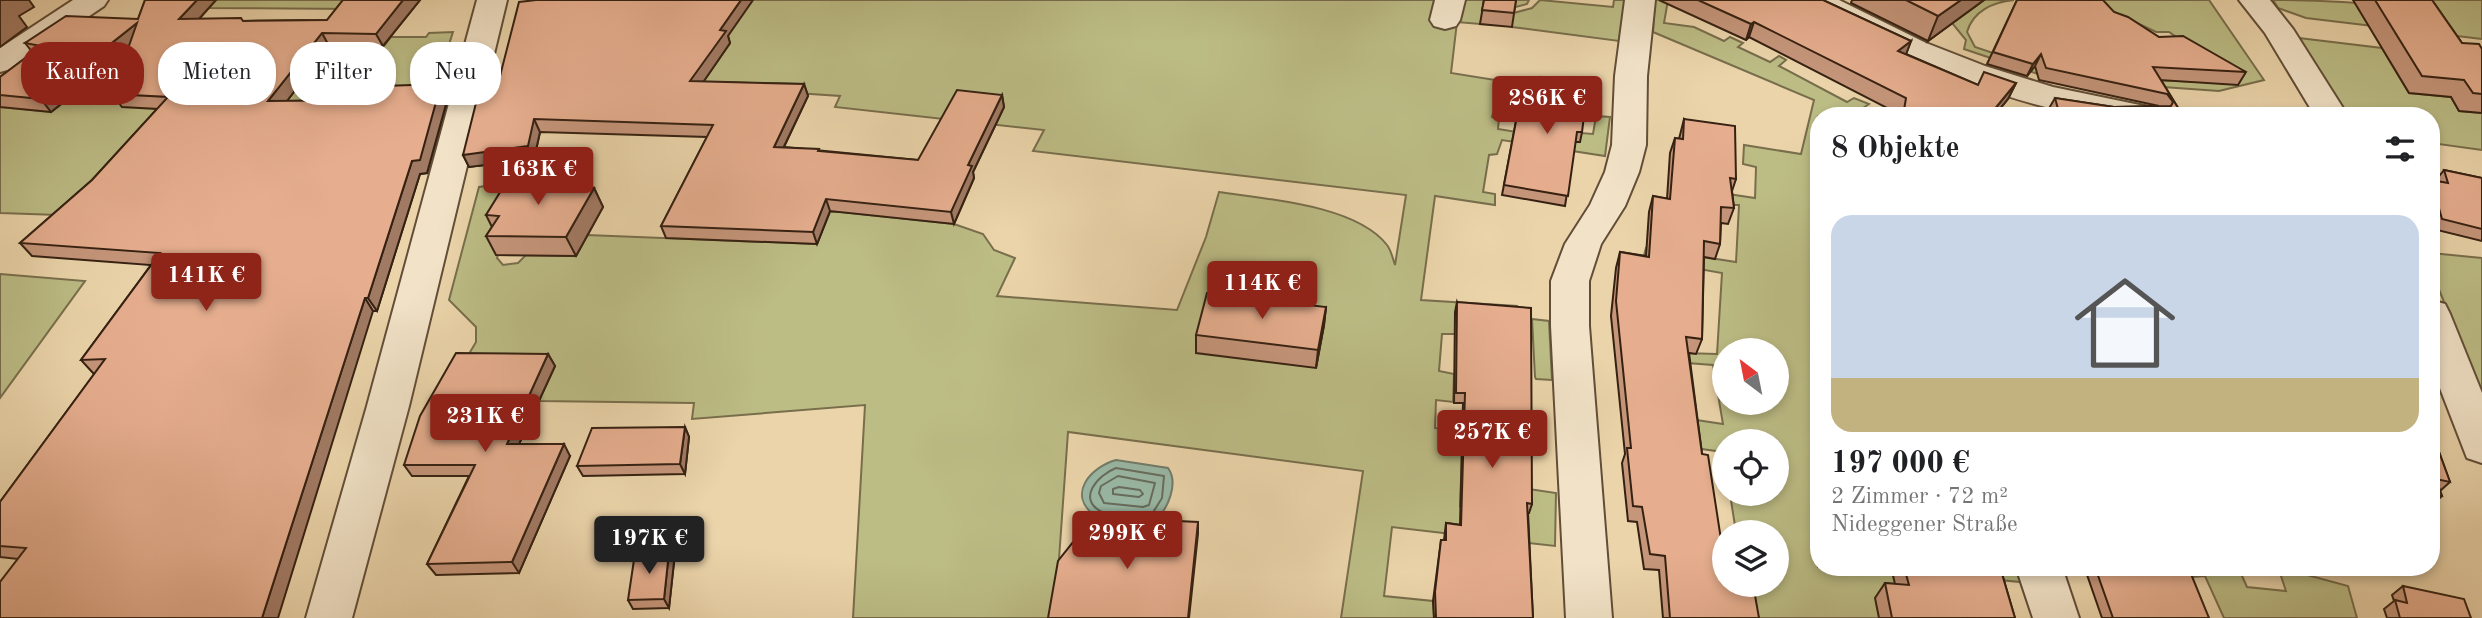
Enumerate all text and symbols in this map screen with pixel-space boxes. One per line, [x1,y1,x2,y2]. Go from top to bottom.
chip: Kaufen [21,42,144,105]
chip: Mieten [158,42,276,105]
chip: Filter [290,42,396,105]
chip: Neu [410,42,501,105]
pin: 286K € [1490,76,1604,136]
text: 286K € [1508,87,1586,110]
icon: filters [2381,130,2419,168]
text: 8 Objekte [1831,134,1960,164]
pin: 163K € [481,148,595,207]
text: 163K € [499,158,577,181]
pin: 141K € [149,254,263,313]
icon: home [2062,260,2188,386]
pin: 114K € [1205,262,1319,321]
text: 141K € [167,264,245,287]
text: 114K € [1223,272,1301,295]
north arrow [1712,338,1788,415]
map controls [1712,338,1789,597]
pin: 231K € [428,394,542,454]
text: 231K € [446,405,524,428]
pin: 257K € [1435,410,1549,470]
text: 257K € [1453,421,1531,444]
button: locate [1712,429,1789,506]
text: 197 000 € [1831,449,1970,479]
text: 2 Zimmer · 72 m² [1831,485,2008,508]
pin: 299K € [1070,512,1184,571]
text: Nideggener Straße [1831,513,2018,536]
pin: 197K € [592,516,706,576]
button: layers [1712,520,1789,597]
text: 299K € [1088,522,1166,545]
text: 197K € [610,527,688,550]

